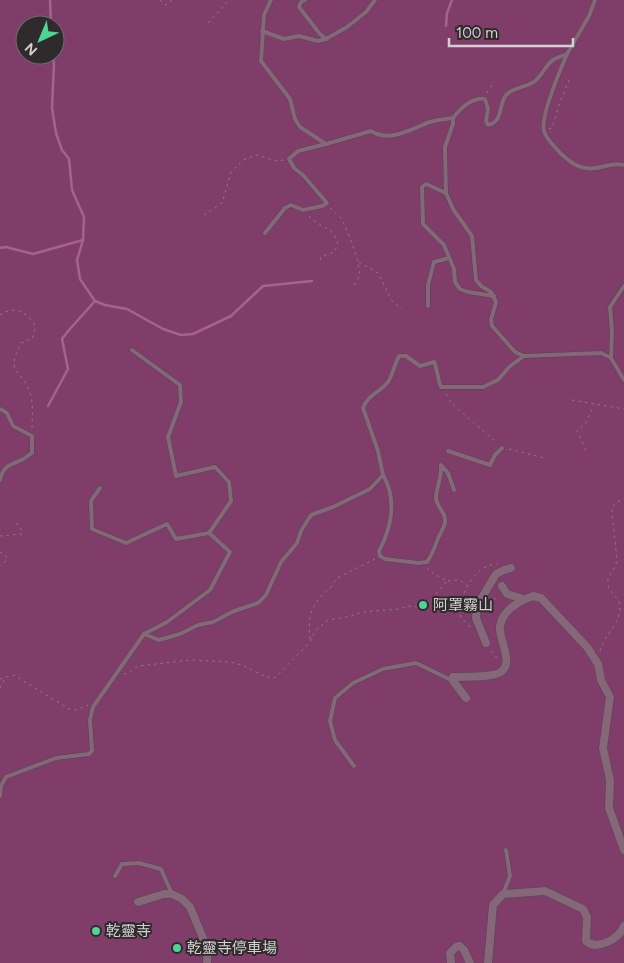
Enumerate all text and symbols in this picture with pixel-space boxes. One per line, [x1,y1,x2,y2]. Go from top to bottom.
north arrow [15,15,65,65]
scale bar [449,15,573,47]
text: 100 m [456,24,498,42]
text: N [22,39,41,59]
place label: 阿罩霧山 [433,596,493,614]
marker: 阿罩霧山 [417,599,429,611]
place label: 乾靈寺 [106,922,151,940]
marker: 乾靈寺 [90,925,102,937]
place label: 乾靈寺停車場 [187,939,277,957]
marker: 乾靈寺停車場 [171,942,183,954]

